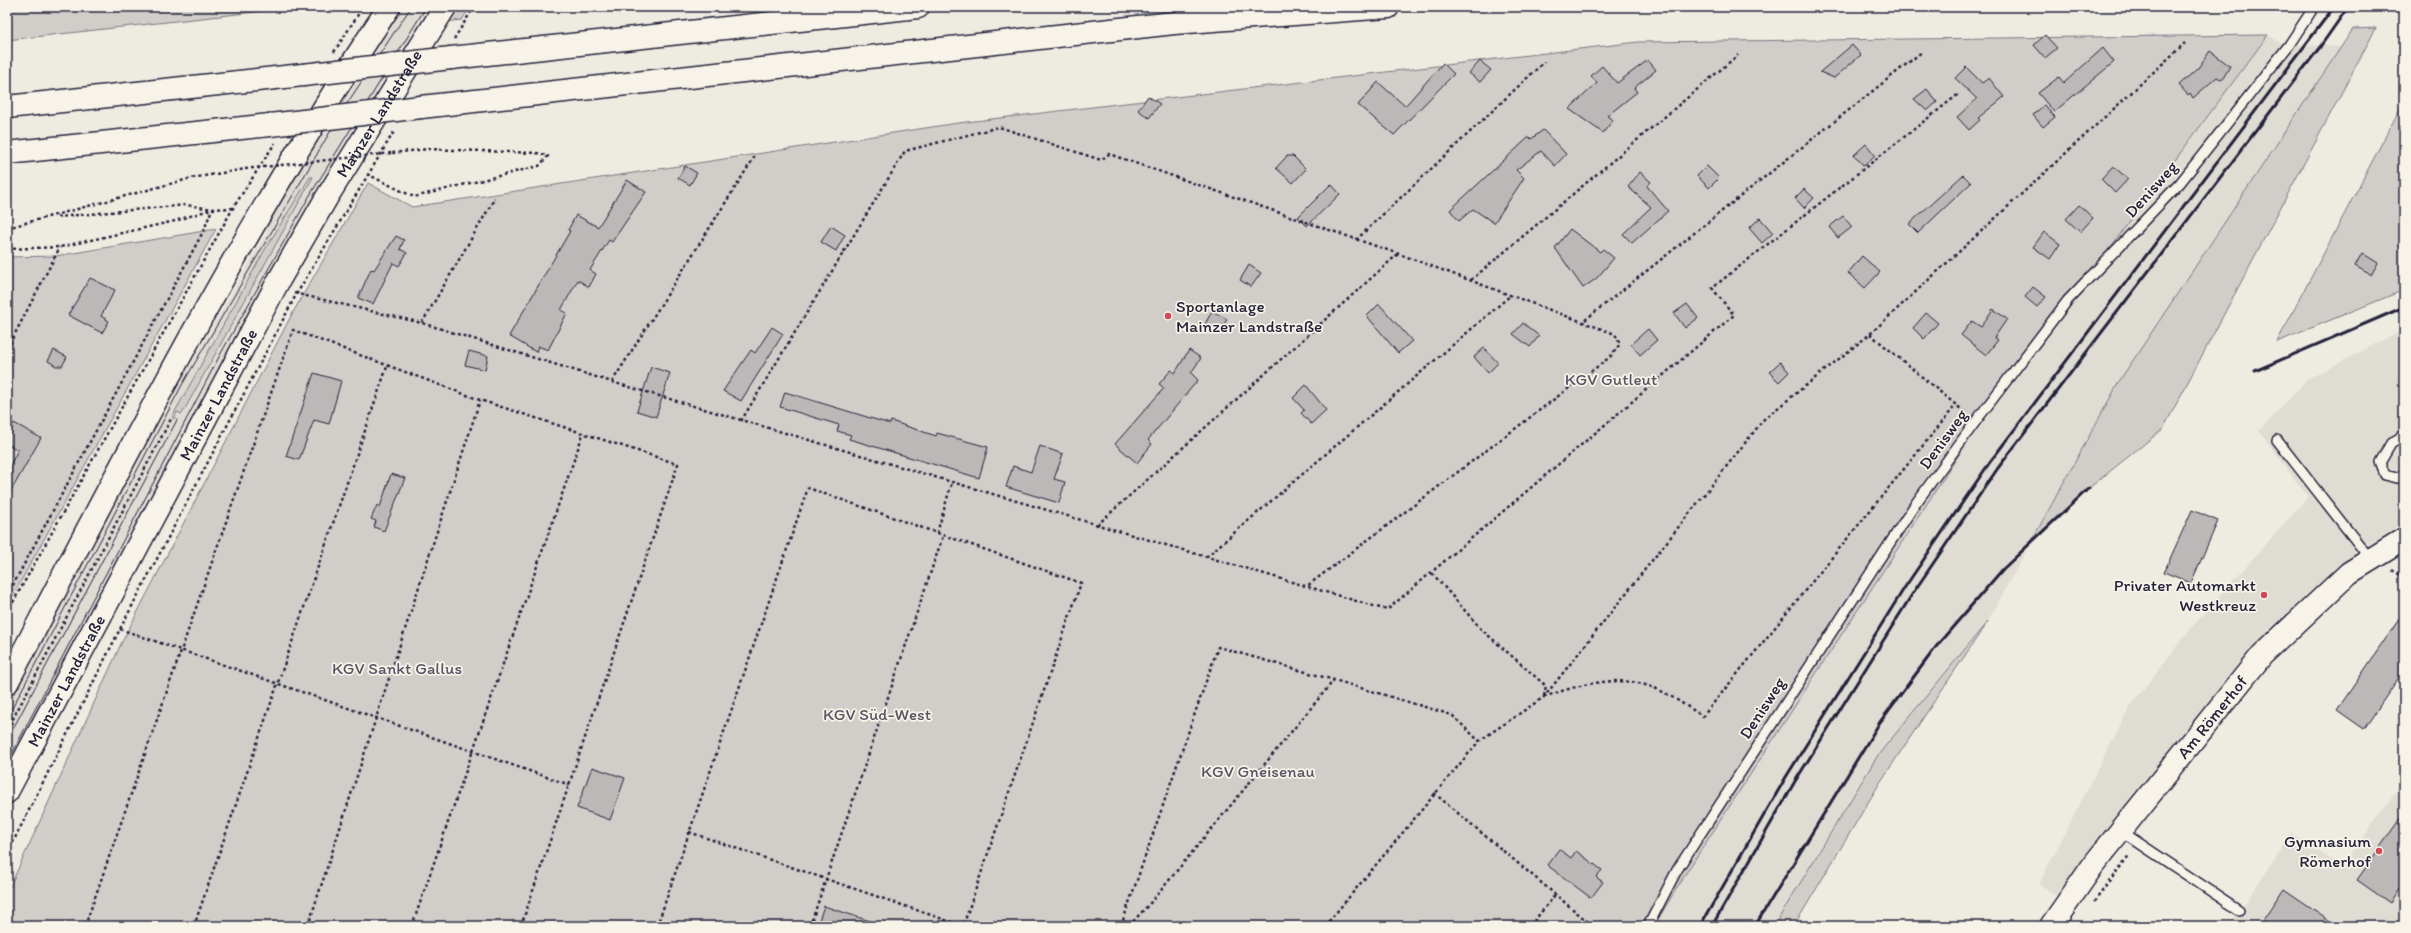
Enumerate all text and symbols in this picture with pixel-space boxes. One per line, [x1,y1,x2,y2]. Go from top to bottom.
street label: Mainzer Landstraße [332,46,426,181]
street label: Denisweg [2120,156,2182,221]
place label: Sportanlage Mainzer Landstraße [1176,296,1322,336]
marker: Sportanlage Mainzer Landstraße [1163,311,1173,321]
street label: Mainzer Landstraße [175,325,261,464]
park label: KGV Gutleut [1565,369,1657,389]
street label: Denisweg [1915,405,1972,473]
place label: Privater Automarkt Westkreuz [2114,575,2256,615]
marker: Privater Automarkt Westkreuz [2259,590,2269,600]
street label: Mainzer Landstraße [23,611,109,750]
park label: KGV Sankt Gallus [332,658,462,678]
street label: Am Römerhof [2173,671,2252,763]
street label: Denisweg [1735,673,1789,743]
park label: KGV Süd-West [823,704,931,724]
park label: KGV Gneisenau [1201,761,1315,781]
place label: Gymnasium Römerhof [2284,831,2372,871]
marker: Gymnasium Römerhof [2374,846,2384,856]

